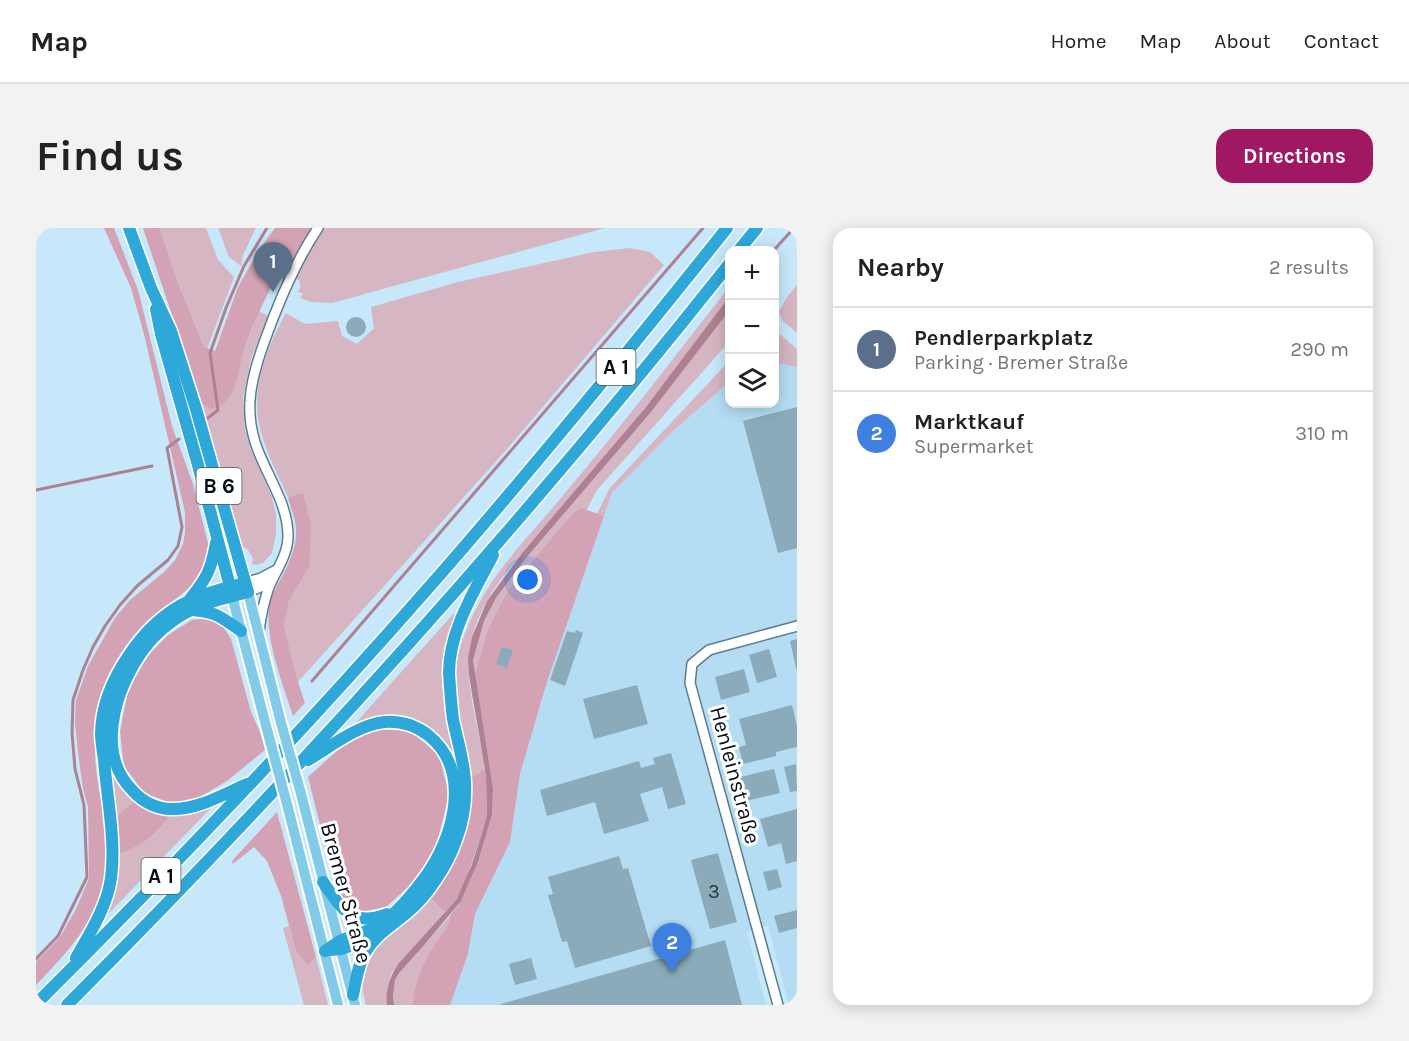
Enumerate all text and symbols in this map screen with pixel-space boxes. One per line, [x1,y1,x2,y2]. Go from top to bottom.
text: Map [30,25,88,58]
text: Home [1051,29,1107,53]
text: Map [1140,29,1181,53]
text: About [1214,29,1271,53]
text: Contact [1304,29,1379,53]
button: Directions [1216,129,1373,183]
text: Find us [36,131,184,181]
pin: 1 [254,242,292,292]
map controls [725,246,779,408]
button: + [725,246,779,300]
text: Nearby [857,252,944,283]
text: 2 results [1269,256,1349,279]
button: − [725,300,779,354]
text: Pendlerparkplatz [914,325,1093,351]
text: 1 [873,338,880,361]
text: 290 m [1290,338,1349,361]
road number: A 1 [596,349,636,385]
text: Parking · Bremer Straße [914,351,1128,374]
button: layers [725,354,779,408]
text: Marktkauf [914,409,1024,435]
text: 2 [870,422,883,445]
text: 310 m [1295,422,1349,445]
text: Supermarket [914,435,1033,458]
road number: B 6 [196,468,242,504]
your location [513,565,542,594]
street label: Henleinstraße [704,703,766,847]
street label: Bremer Straße [315,820,377,966]
road number: A 1 [142,858,180,894]
house number: 3 [708,880,720,903]
pin: 2 [652,924,692,973]

